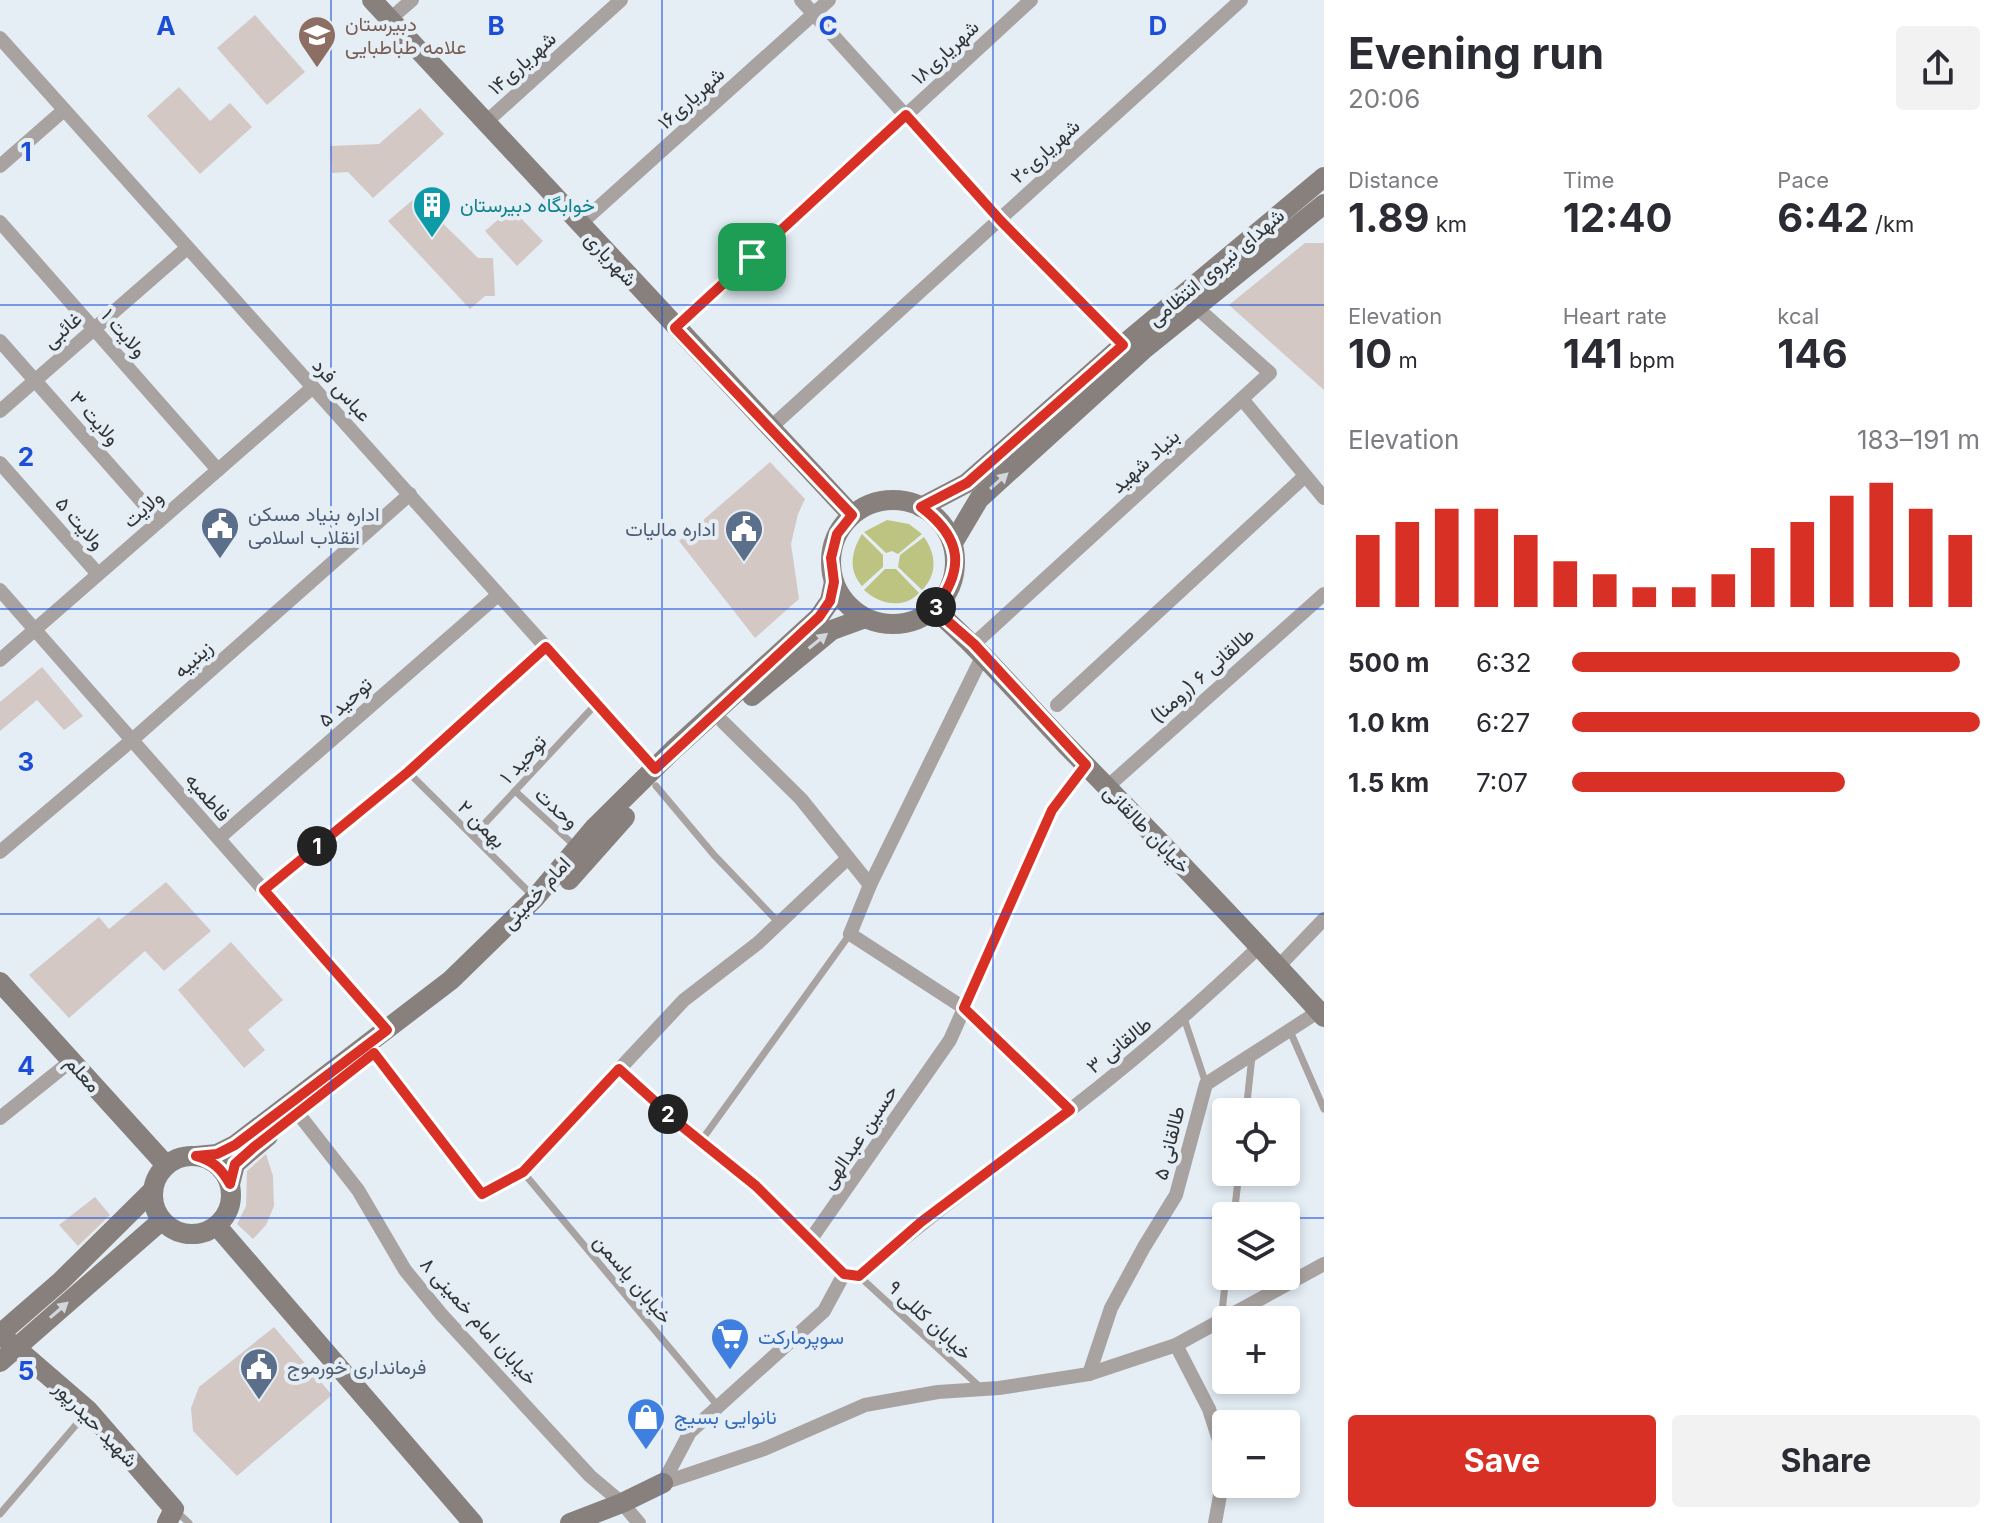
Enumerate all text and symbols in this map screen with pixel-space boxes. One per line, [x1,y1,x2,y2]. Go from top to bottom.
text: A [156,10,176,41]
text: B [487,10,505,41]
text: C [818,10,838,41]
text: D [1149,10,1167,41]
place label: دبیرستان علامه طباطبایی [345,12,466,59]
school or university icon: دبیرستان علامه طباطبایی [296,14,338,69]
street label: شهریاری۱۸ [906,15,984,90]
street label: شهریاری۱۴ [483,26,562,100]
text: Evening run [1348,26,1604,80]
button: share [1896,26,1980,110]
street label: شهریاری۱۶ [653,62,730,135]
text: 20:06 [1348,83,1420,114]
street label: شهریاری۲۰ [1005,114,1085,189]
text: 1 [20,136,32,167]
text: Distance [1348,167,1439,193]
text: Time [1563,167,1614,193]
text: Pace [1777,167,1829,193]
building icon: خوابگاه دبیرستان [411,184,453,239]
place label: خوابگاه دبیرستان [460,193,595,218]
text: 1.89 [1348,193,1429,242]
text: 12:40 [1563,193,1672,242]
text: 6:42 [1777,193,1869,242]
street label: شهدای نیروی انتظامی [1143,203,1290,332]
text: km [1429,211,1467,237]
text: /km [1869,211,1914,237]
pin [718,223,786,291]
street label: شهریاری [579,227,642,292]
icon: arrive [730,235,774,279]
text: Elevation [1348,303,1442,329]
text: Heart rate [1563,303,1667,329]
text: kcal [1777,303,1819,329]
street label: ولایت ۱ [96,304,152,363]
street label: غائبی [38,307,86,353]
text: 10 [1348,329,1392,378]
text: 141 [1563,329,1623,378]
text: 146 [1777,329,1848,378]
text: m [1392,347,1418,373]
text: bpm [1623,347,1675,373]
street label: عباس فرد [307,353,377,427]
street label: ولایت ۳ [64,386,125,451]
street label: بنیاد شهید [1106,424,1185,499]
text: Elevation [1348,424,1459,455]
text: 183–191 m [1857,424,1980,455]
text: 2 [18,441,34,472]
one-way arrow [989,473,1009,490]
street label: ولایت [118,485,169,534]
street label: ولایت ۵ [50,492,110,555]
place label: اداره بنیاد مسکن انقلاب اسلامی [248,502,380,549]
public building icon: اداره بنیاد مسکن انقلاب اسلامی [199,505,241,560]
public building icon: اداره مالیات [723,508,765,563]
place label: اداره مالیات [625,517,716,542]
pin: 3 [916,587,956,627]
text: 3 [929,594,943,620]
street label: طالقانی ۶ (رومنا) [1145,622,1260,729]
one-way arrow [808,633,828,650]
street label: زینبیه [168,635,218,684]
text: 500 m [1348,647,1430,678]
text: 6:32 [1476,647,1532,678]
street label: توحید ۵ [313,672,378,733]
text: 1.0 km [1348,707,1430,738]
text: 6:27 [1476,707,1530,738]
street label: توحید ۱ [495,730,552,789]
text: 3 [18,746,34,777]
text: 1.5 km [1348,767,1429,798]
text: 7:07 [1476,767,1528,798]
street label: فاطمیه [180,768,236,826]
street label: خیابان طالقانی [1099,780,1195,878]
street label: وحدت [530,782,584,835]
street label: بهمن ۲ [452,795,511,854]
pin: 1 [297,826,337,866]
text: 1 [312,833,322,859]
street label: امام خمینی [497,852,576,935]
street label: طالقانی ۳ [1082,1012,1156,1078]
text: 4 [17,1050,35,1081]
street label: معلم [60,1051,106,1098]
street label: حسین عبدالهی [815,1080,903,1194]
pin: 2 [648,1094,688,1134]
map controls [1212,1098,1300,1498]
button: locate [1212,1098,1300,1186]
text: 2 [661,1101,675,1127]
street label: طالقانی ۵ [1148,1104,1190,1182]
button: layers [1212,1202,1300,1290]
street label: خیابان یاسمن [589,1229,677,1329]
street label: خیابان امام خمینی ۸ [415,1252,543,1390]
street label: خیابان کللی ۹ [883,1275,977,1365]
one-way arrow [48,1302,68,1319]
button: + [1212,1306,1300,1394]
supermarket icon: سوپرمارکت [709,1316,751,1371]
place label: سوپرمارکت [758,1325,844,1351]
public building icon: فرمانداری خورموج [238,1346,280,1401]
text: 5 [18,1355,34,1386]
place label: فرمانداری خورموج [287,1355,426,1381]
street label: شهید حیدرپور [47,1375,143,1473]
shop icon: نانوایی بسیج [625,1396,667,1451]
place label: نانوایی بسیج [674,1405,777,1431]
button: − [1212,1410,1300,1498]
button: Save [1348,1415,1656,1507]
button: Share [1672,1415,1980,1507]

